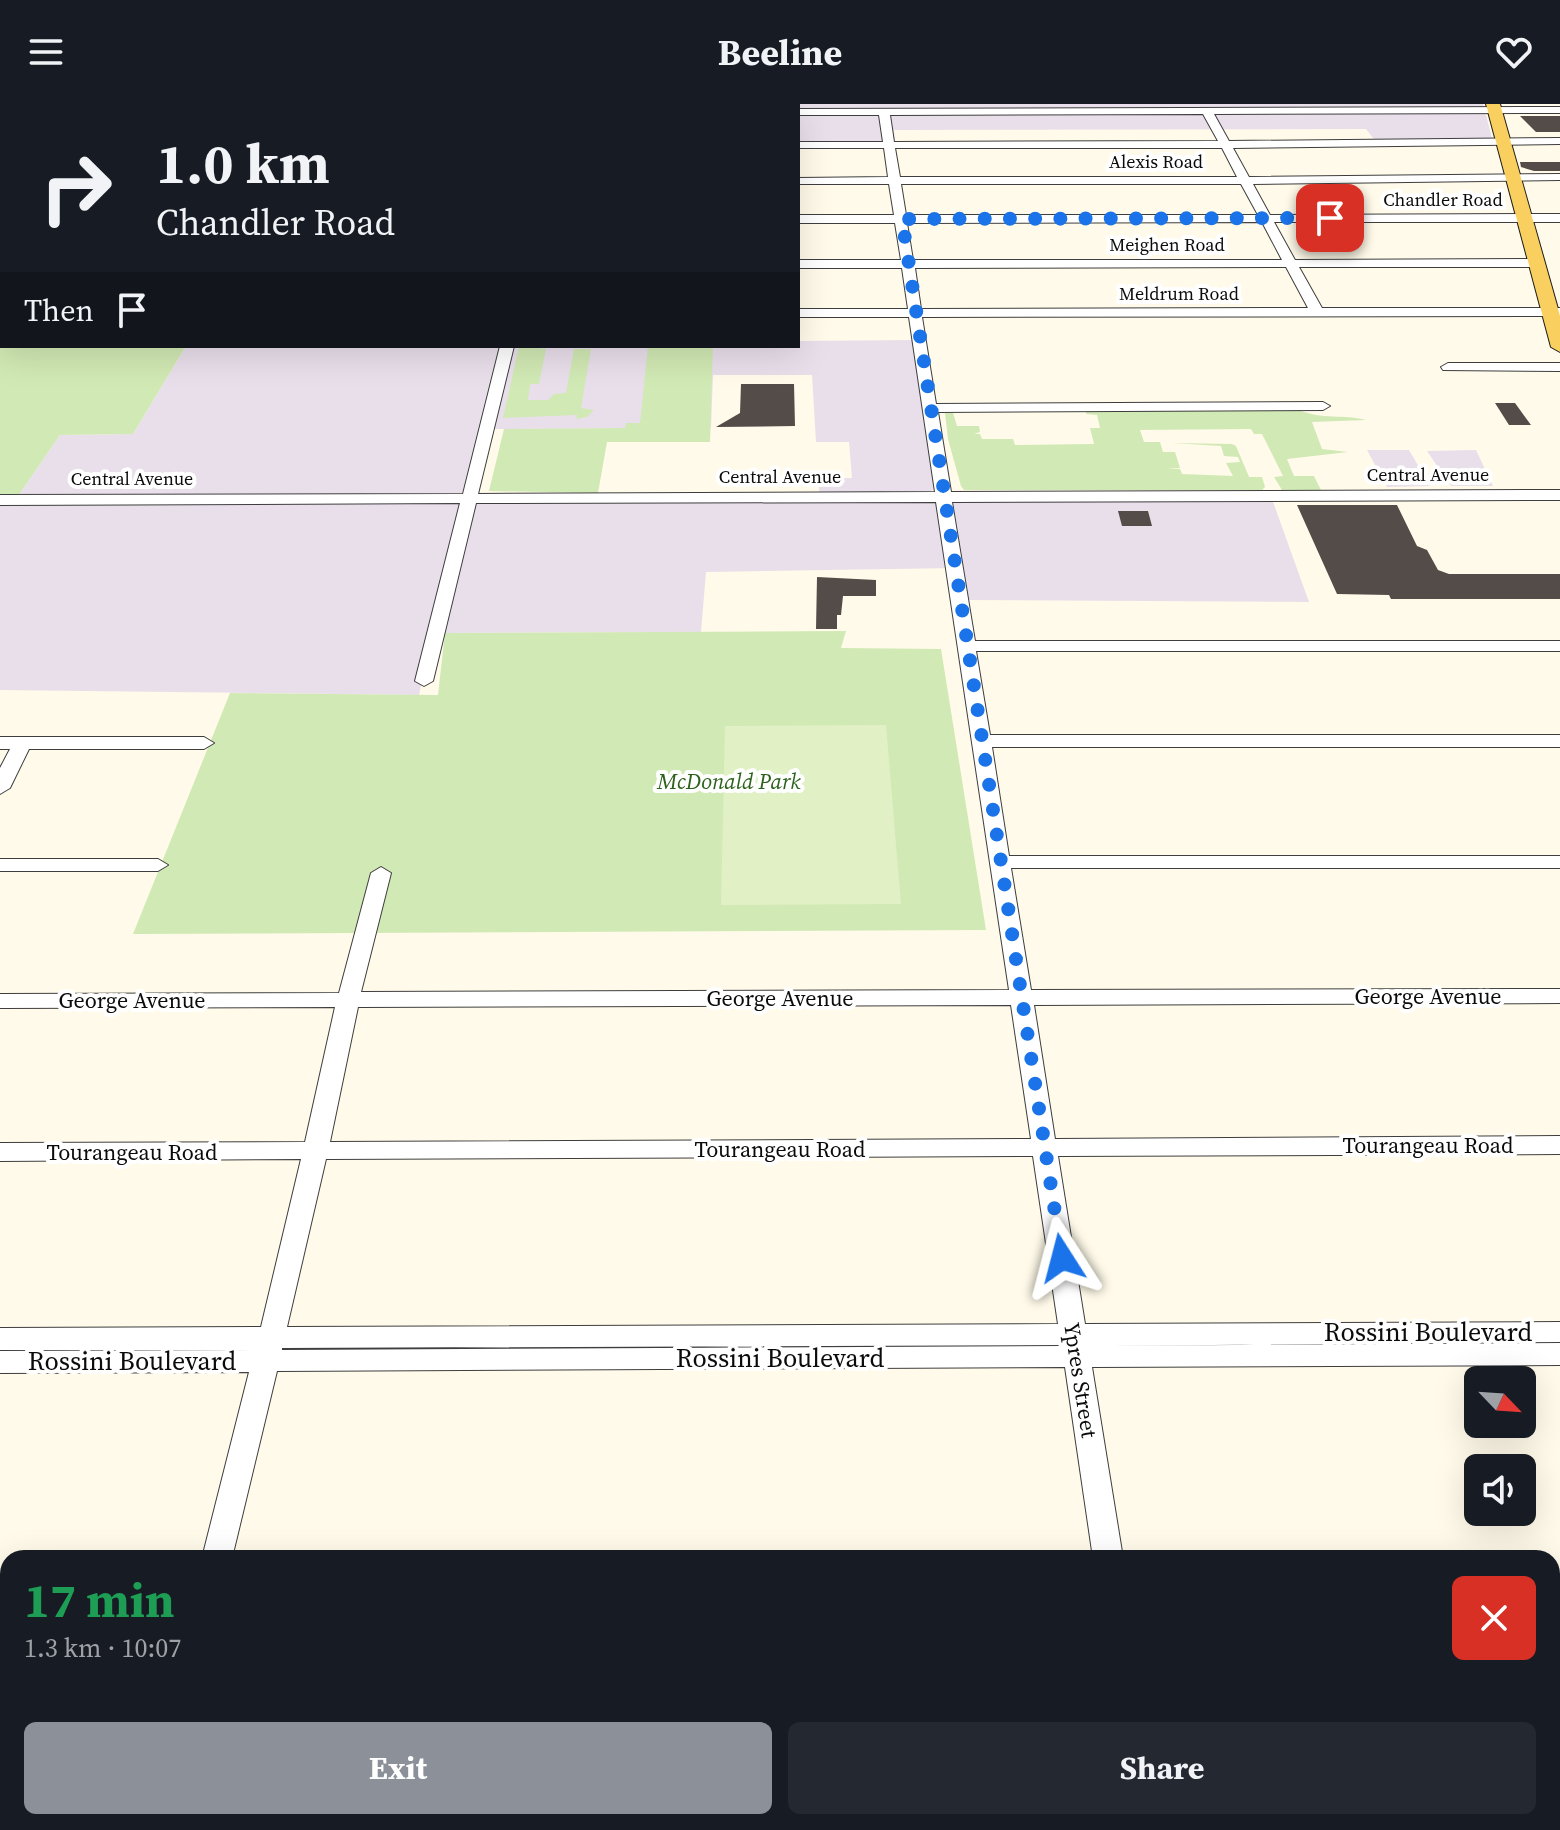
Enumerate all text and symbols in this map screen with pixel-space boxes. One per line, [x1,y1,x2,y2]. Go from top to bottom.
text: Beeline [718,28,842,77]
icon: menu [24,30,68,74]
icon: heart [1492,30,1536,74]
text: 1.0 km [156,125,330,202]
icon: right [24,136,128,240]
street label: Alexis Road [1109,149,1203,174]
pin [1296,184,1364,252]
street label: Chandler Road [1383,187,1503,212]
icon: arrive [1308,196,1352,240]
text: Chandler Road [156,198,395,247]
street label: Meighen Road [1109,232,1225,257]
street label: Meldrum Road [1119,281,1239,306]
icon: arrive [110,288,154,332]
text: Then [24,290,94,331]
street label: Central Avenue [1367,462,1489,487]
street label: Central Avenue [719,464,841,489]
street label: Central Avenue [71,466,193,491]
park label: McDonald Park [656,766,801,796]
street label: George Avenue [1354,981,1502,1011]
street label: George Avenue [706,983,854,1013]
street label: George Avenue [58,985,206,1015]
street label: Tourangeau Road [1342,1130,1514,1160]
street label: Tourangeau Road [694,1134,866,1164]
street label: Tourangeau Road [46,1137,218,1167]
position arrow [1020,1216,1104,1300]
street label: Rossini Boulevard [1324,1314,1532,1350]
street label: Ypres Street [1057,1320,1105,1441]
street label: Rossini Boulevard [676,1340,884,1376]
street label: Rossini Boulevard [28,1343,236,1379]
north arrow [1464,1366,1536,1438]
map controls [1464,1366,1536,1526]
button: sound [1464,1454,1536,1526]
text: 17 min [24,1567,175,1633]
button: close [1452,1576,1536,1660]
text: 1.3 km · 10:07 [24,1630,181,1666]
button: Exit [24,1722,772,1814]
button: Share [788,1722,1536,1814]

